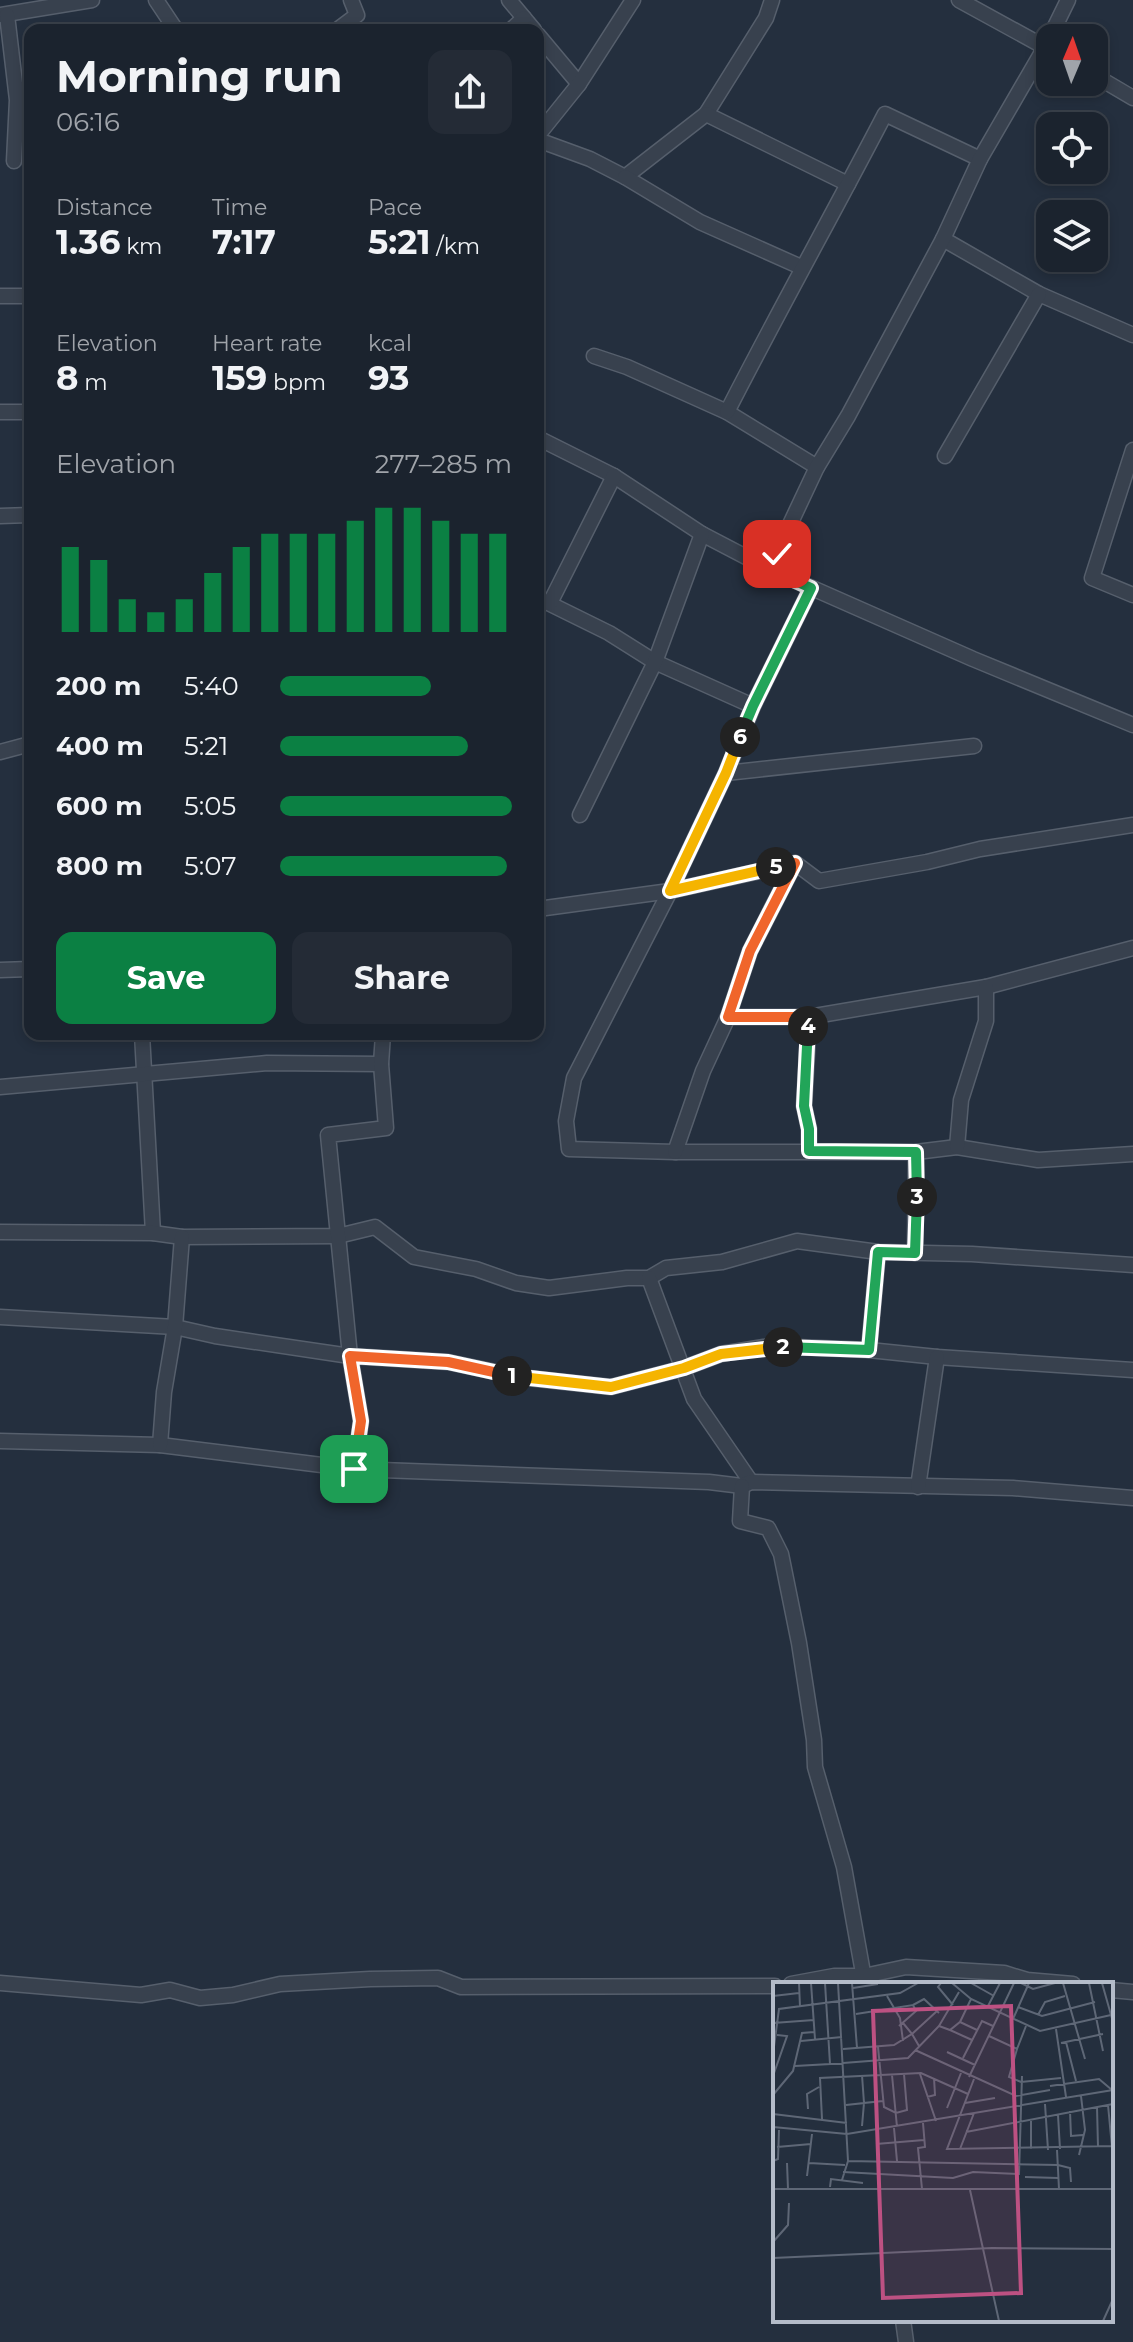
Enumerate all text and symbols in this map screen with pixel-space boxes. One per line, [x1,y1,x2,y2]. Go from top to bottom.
north arrow [1036,24,1108,96]
map controls [1036,24,1108,272]
text: Morning run [56,49,343,103]
button: share [428,50,512,134]
text: 06:16 [56,106,120,138]
button: locate [1036,112,1108,184]
text: Distance [56,194,153,221]
text: Time [212,194,267,221]
text: Pace [368,194,422,221]
button: layers [1036,200,1108,272]
text: 1.36 [56,221,120,263]
text: 7:17 [212,221,276,263]
text: 5:21 [368,221,431,263]
text: km [120,233,162,260]
text: /km [431,233,480,260]
text: Elevation [56,330,158,357]
text: Heart rate [212,330,322,357]
text: kcal [368,330,412,357]
text: 8 [56,357,78,399]
text: 159 [212,357,267,399]
text: 93 [368,357,409,399]
text: m [78,369,108,396]
text: bpm [267,369,326,396]
text: Elevation [56,448,176,480]
text: 277–285 m [375,448,512,480]
pin [743,520,811,588]
icon: check [755,532,799,576]
text: 200 m [56,670,141,702]
text: 5:40 [184,670,239,702]
pin: 6 [720,717,760,757]
text: 6 [733,723,747,750]
text: 400 m [56,730,144,762]
text: 5:21 [184,730,228,762]
text: 600 m [56,790,143,822]
text: 5:05 [184,790,236,822]
pin: 5 [756,847,796,887]
text: 800 m [56,850,143,882]
text: 5:07 [184,850,237,882]
text: 5 [769,853,783,880]
button: Save [56,932,276,1024]
button: Share [292,932,512,1024]
pin: 4 [788,1006,828,1046]
text: 4 [800,1012,816,1039]
pin: 3 [897,1177,937,1217]
text: 3 [910,1183,924,1210]
pin: 2 [763,1327,803,1367]
text: 2 [777,1333,789,1360]
pin: 1 [492,1356,532,1396]
text: 1 [508,1362,516,1389]
pin [320,1435,388,1503]
icon: arrive [332,1447,376,1491]
inset map [773,1982,1113,2322]

